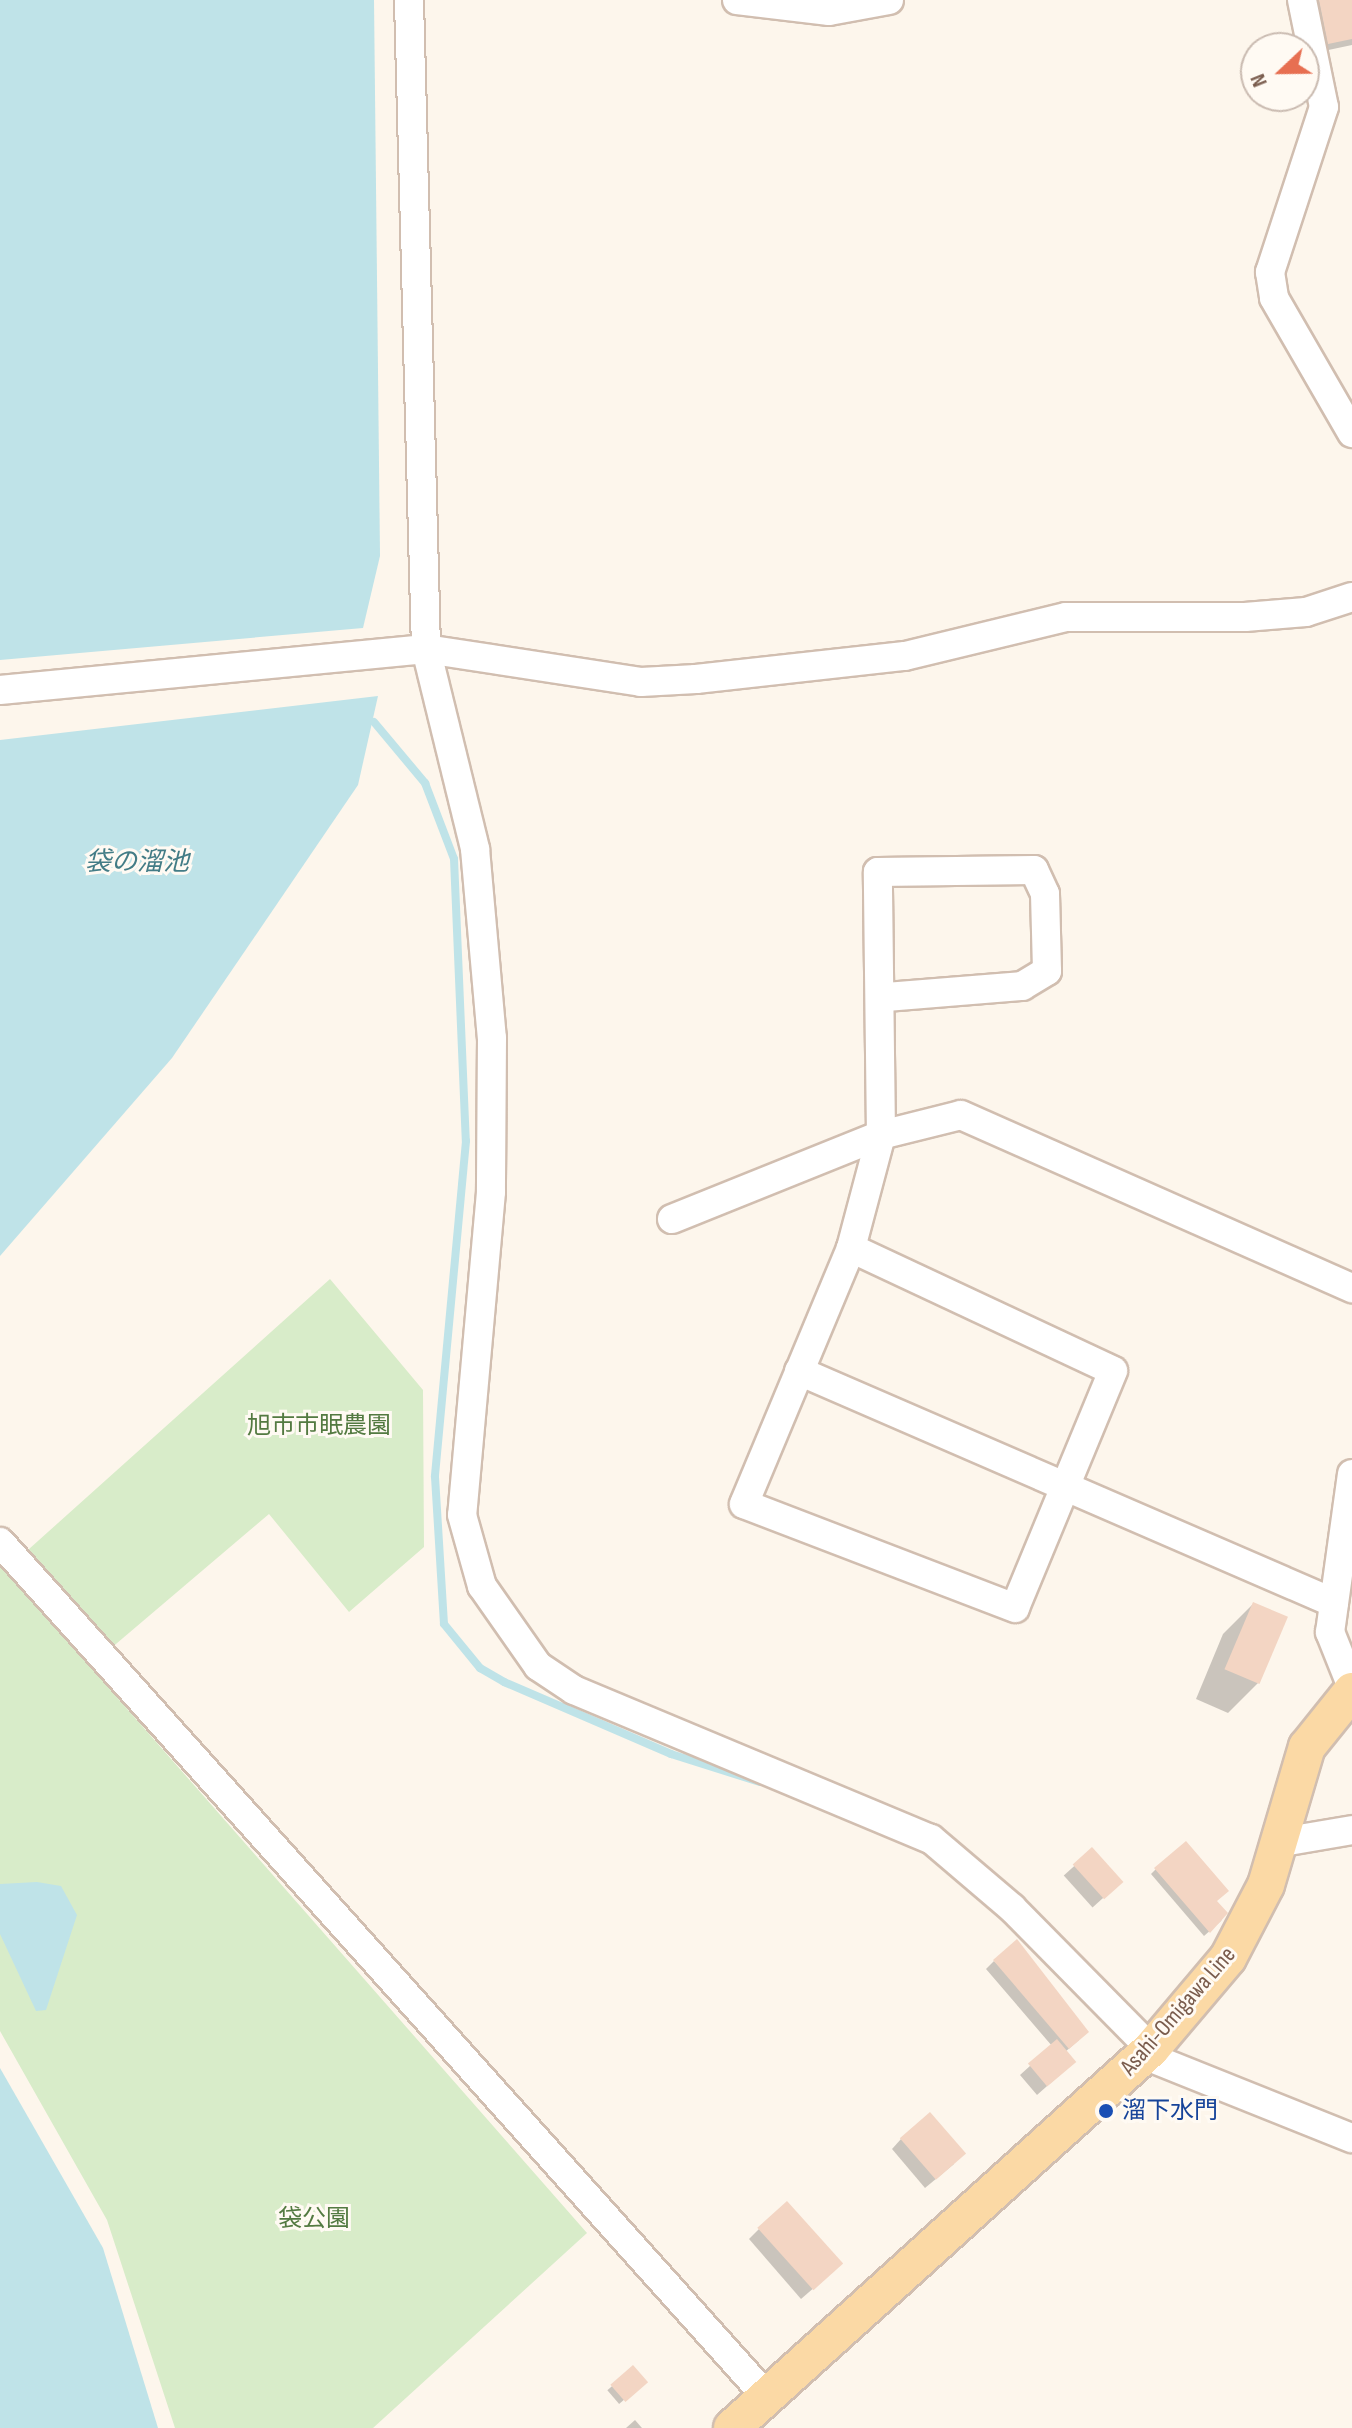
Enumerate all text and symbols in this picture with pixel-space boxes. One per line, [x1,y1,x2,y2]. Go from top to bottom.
north arrow [1240,32,1320,112]
text: N [1244,70,1274,91]
water label: 袋の溜池 [85,847,189,879]
park label: 旭市市眠農園 [247,1412,391,1440]
street label: Asahi-Omigawa Line [1114,1941,1242,2081]
place label: 溜下水門 [1122,2097,1218,2125]
marker: 溜下水門 [1097,2102,1115,2120]
park label: 袋公園 [278,2205,350,2233]

